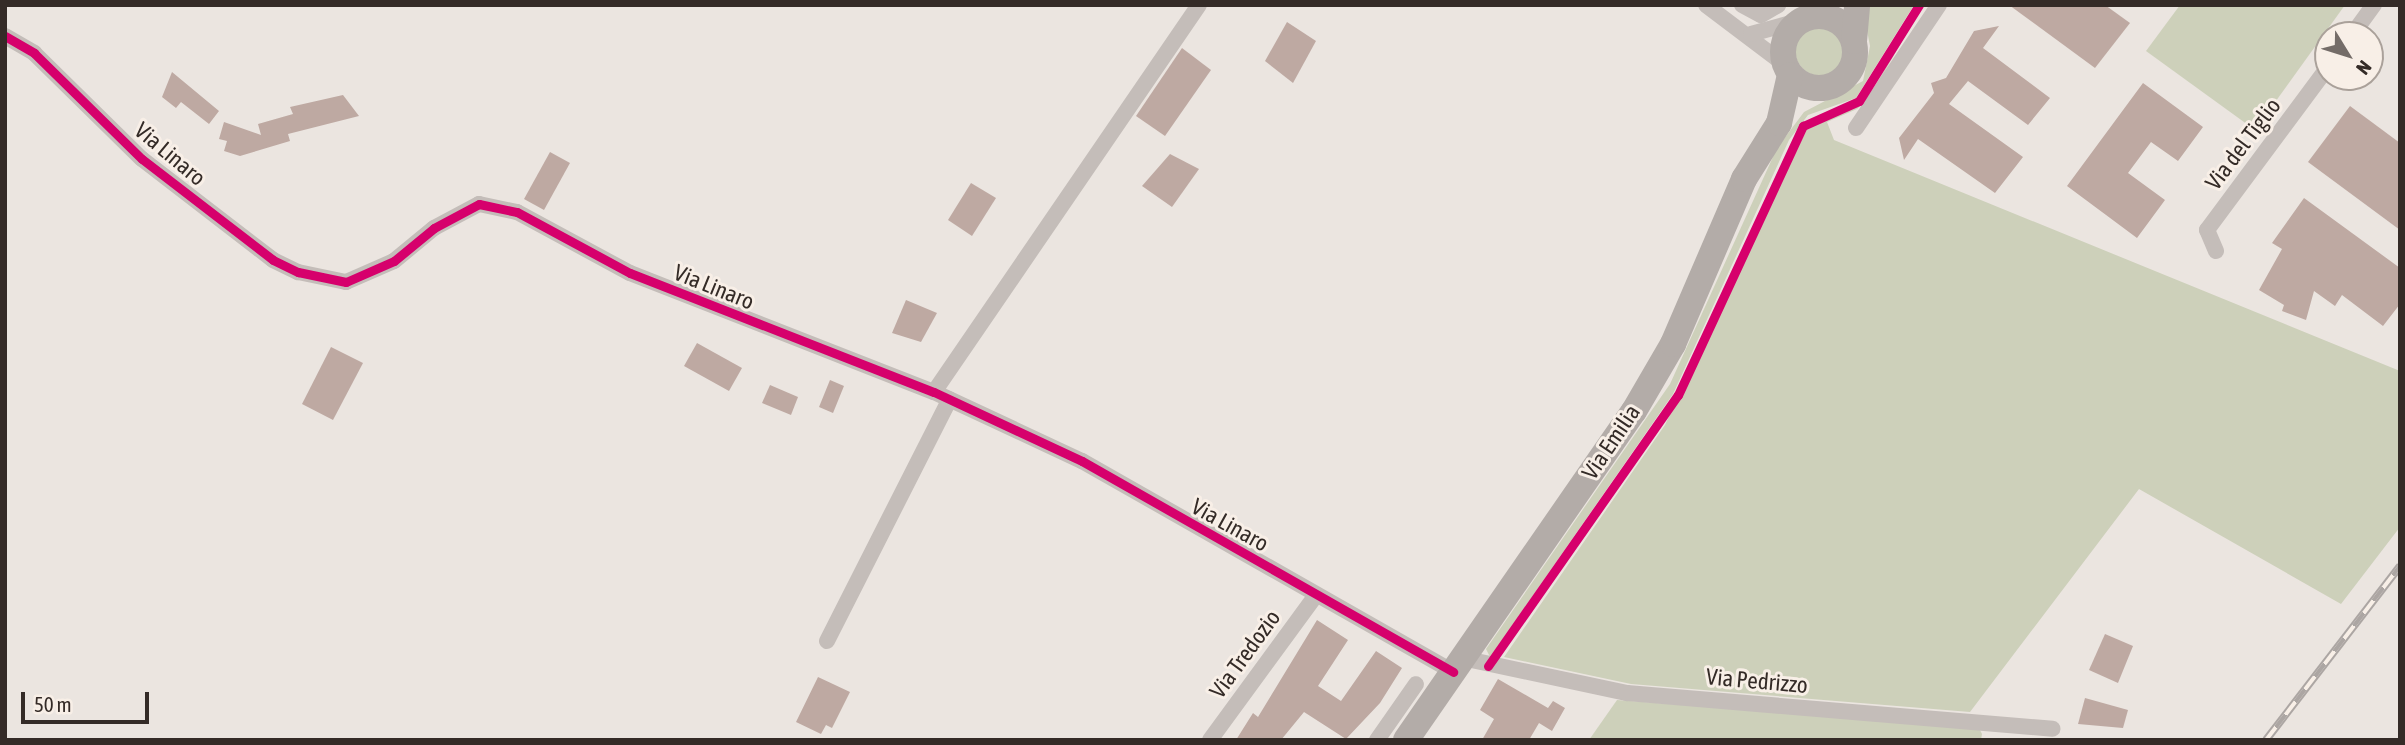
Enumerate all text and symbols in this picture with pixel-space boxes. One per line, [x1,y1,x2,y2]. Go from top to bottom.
north arrow [2314,21,2384,91]
text: N [2352,57,2376,79]
street label: Via del Tiglio [2199,93,2287,195]
street label: Via Linaro [129,116,211,192]
street label: Via Linaro [670,258,758,316]
street label: Via Emilia [1576,399,1646,485]
street label: Via Linaro [1187,493,1273,557]
street label: Via Tredozio [1204,605,1286,703]
street label: Via Pedrizzo [1705,663,1809,699]
scale bar [24,678,152,722]
text: 50 m [34,692,72,716]

